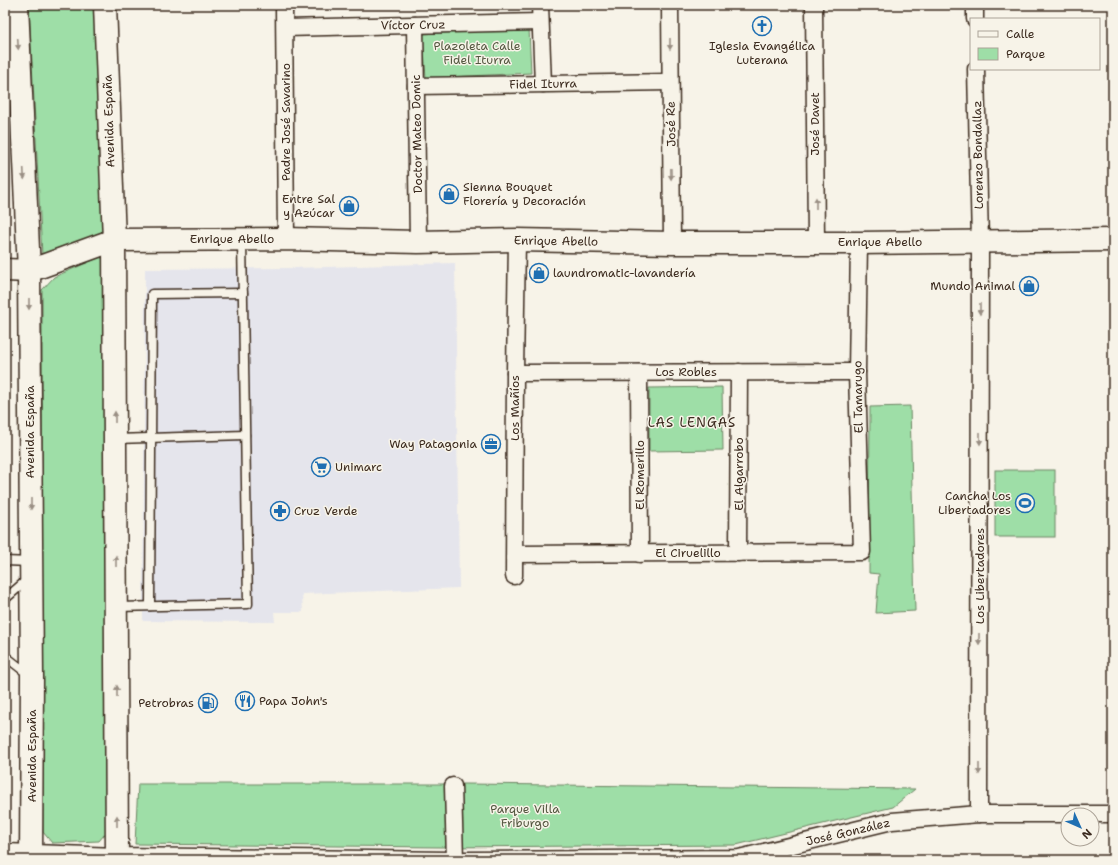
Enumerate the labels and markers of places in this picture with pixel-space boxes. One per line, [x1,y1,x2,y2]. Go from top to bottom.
church icon: Iglesia Evangélica Luterana [751,15,773,37]
place label: Iglesia Evangélica Luterana [709,38,815,68]
place label: Sienna Bouquet Florería y Decoración [463,179,586,209]
shop icon: Sienna Bouquet Florería y Decoración [438,183,460,205]
place label: Entre Sal y Azúcar [282,191,335,221]
shop icon: Entre Sal y Azúcar [338,195,360,217]
shop icon: laundromatic-lavandería [528,262,550,284]
place label: laundromatic-lavandería [553,265,696,281]
shop icon: Mundo Animal [1018,275,1040,297]
place label: Mundo Animal [930,278,1015,294]
office icon: Way Patagonia [480,433,502,455]
place label: Way Patagonia [389,436,478,452]
supermarket icon: Unimarc [310,456,332,478]
place label: Unimarc [335,459,382,475]
place label: Cancha Los Libertadores [938,488,1011,518]
sports icon: Cancha Los Libertadores [1014,492,1036,514]
pharmacy icon: Cruz Verde [269,500,291,522]
place label: Cruz Verde [294,503,358,519]
restaurant icon: Papa John's [234,690,256,712]
fuel station icon: Petrobras [197,692,219,714]
place label: Papa John's [259,693,328,709]
place label: Petrobras [138,695,194,711]

